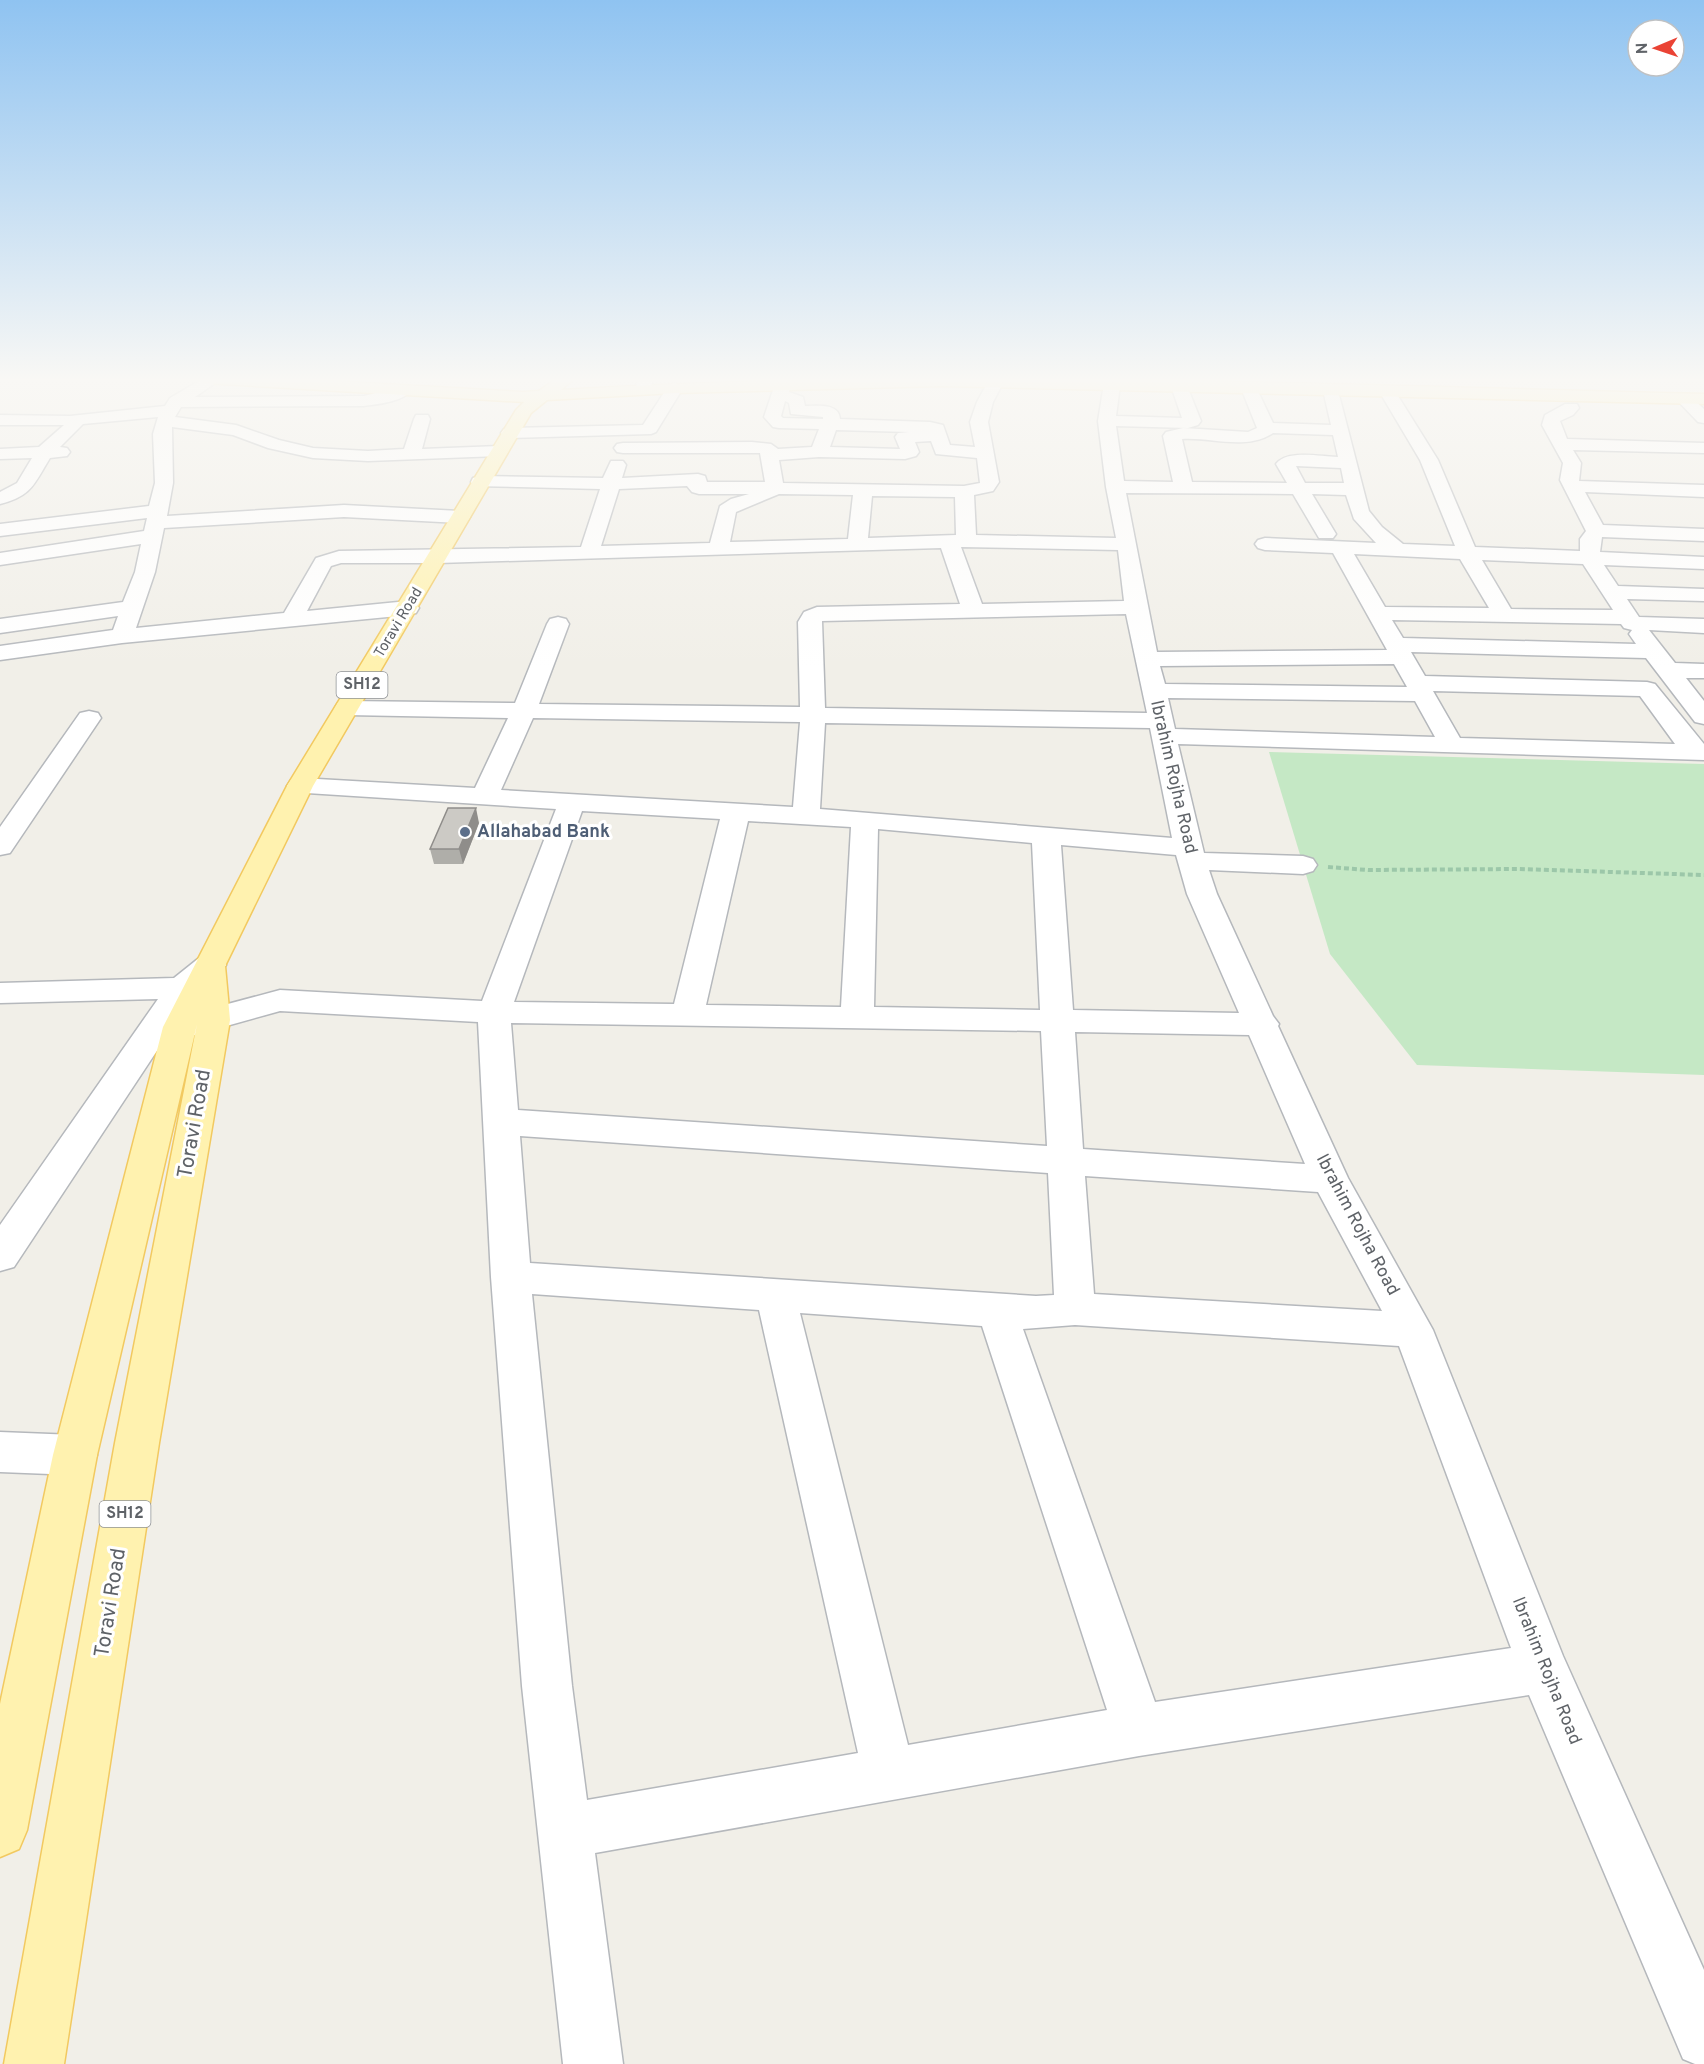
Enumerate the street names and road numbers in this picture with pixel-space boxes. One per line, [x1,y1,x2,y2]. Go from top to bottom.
street label: Toravi Road [371,584,427,662]
road number: SH12 [336,672,388,698]
street label: Ibrahim Rojha Road [1144,698,1202,856]
street label: Toravi Road [172,1067,218,1181]
street label: Ibrahim Rojha Road [1310,1150,1404,1300]
road number: SH12 [100,1501,150,1527]
street label: Toravi Road [89,1546,133,1660]
street label: Ibrahim Rojha Road [1506,1594,1586,1748]

